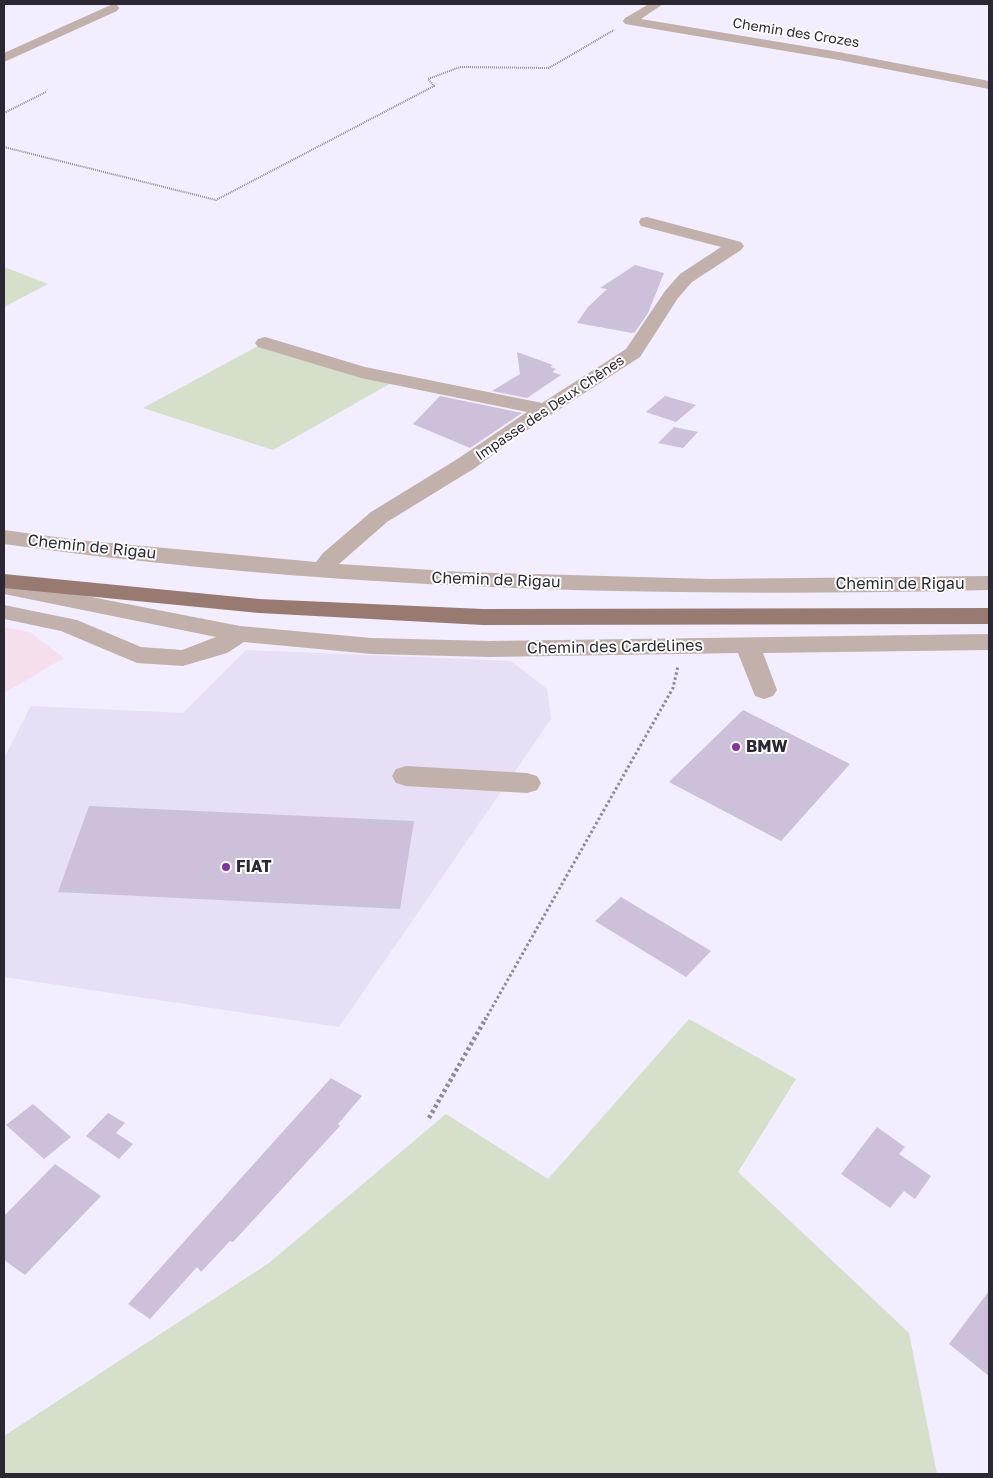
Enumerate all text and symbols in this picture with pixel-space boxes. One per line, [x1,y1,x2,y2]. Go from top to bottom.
street label: Chemin des Crozes [731,15,861,51]
street label: Impasse des Deux Chênes [473,352,627,464]
street label: Chemin de Rigau [27,531,157,563]
street label: Chemin de Rigau [431,568,561,592]
street label: Chemin de Rigau [835,574,965,594]
street label: Chemin des Cardelines [527,636,703,658]
place label: BMW [746,737,788,757]
marker: BMW [730,741,742,753]
place label: FIAT [236,857,272,877]
marker: FIAT [220,861,232,873]

